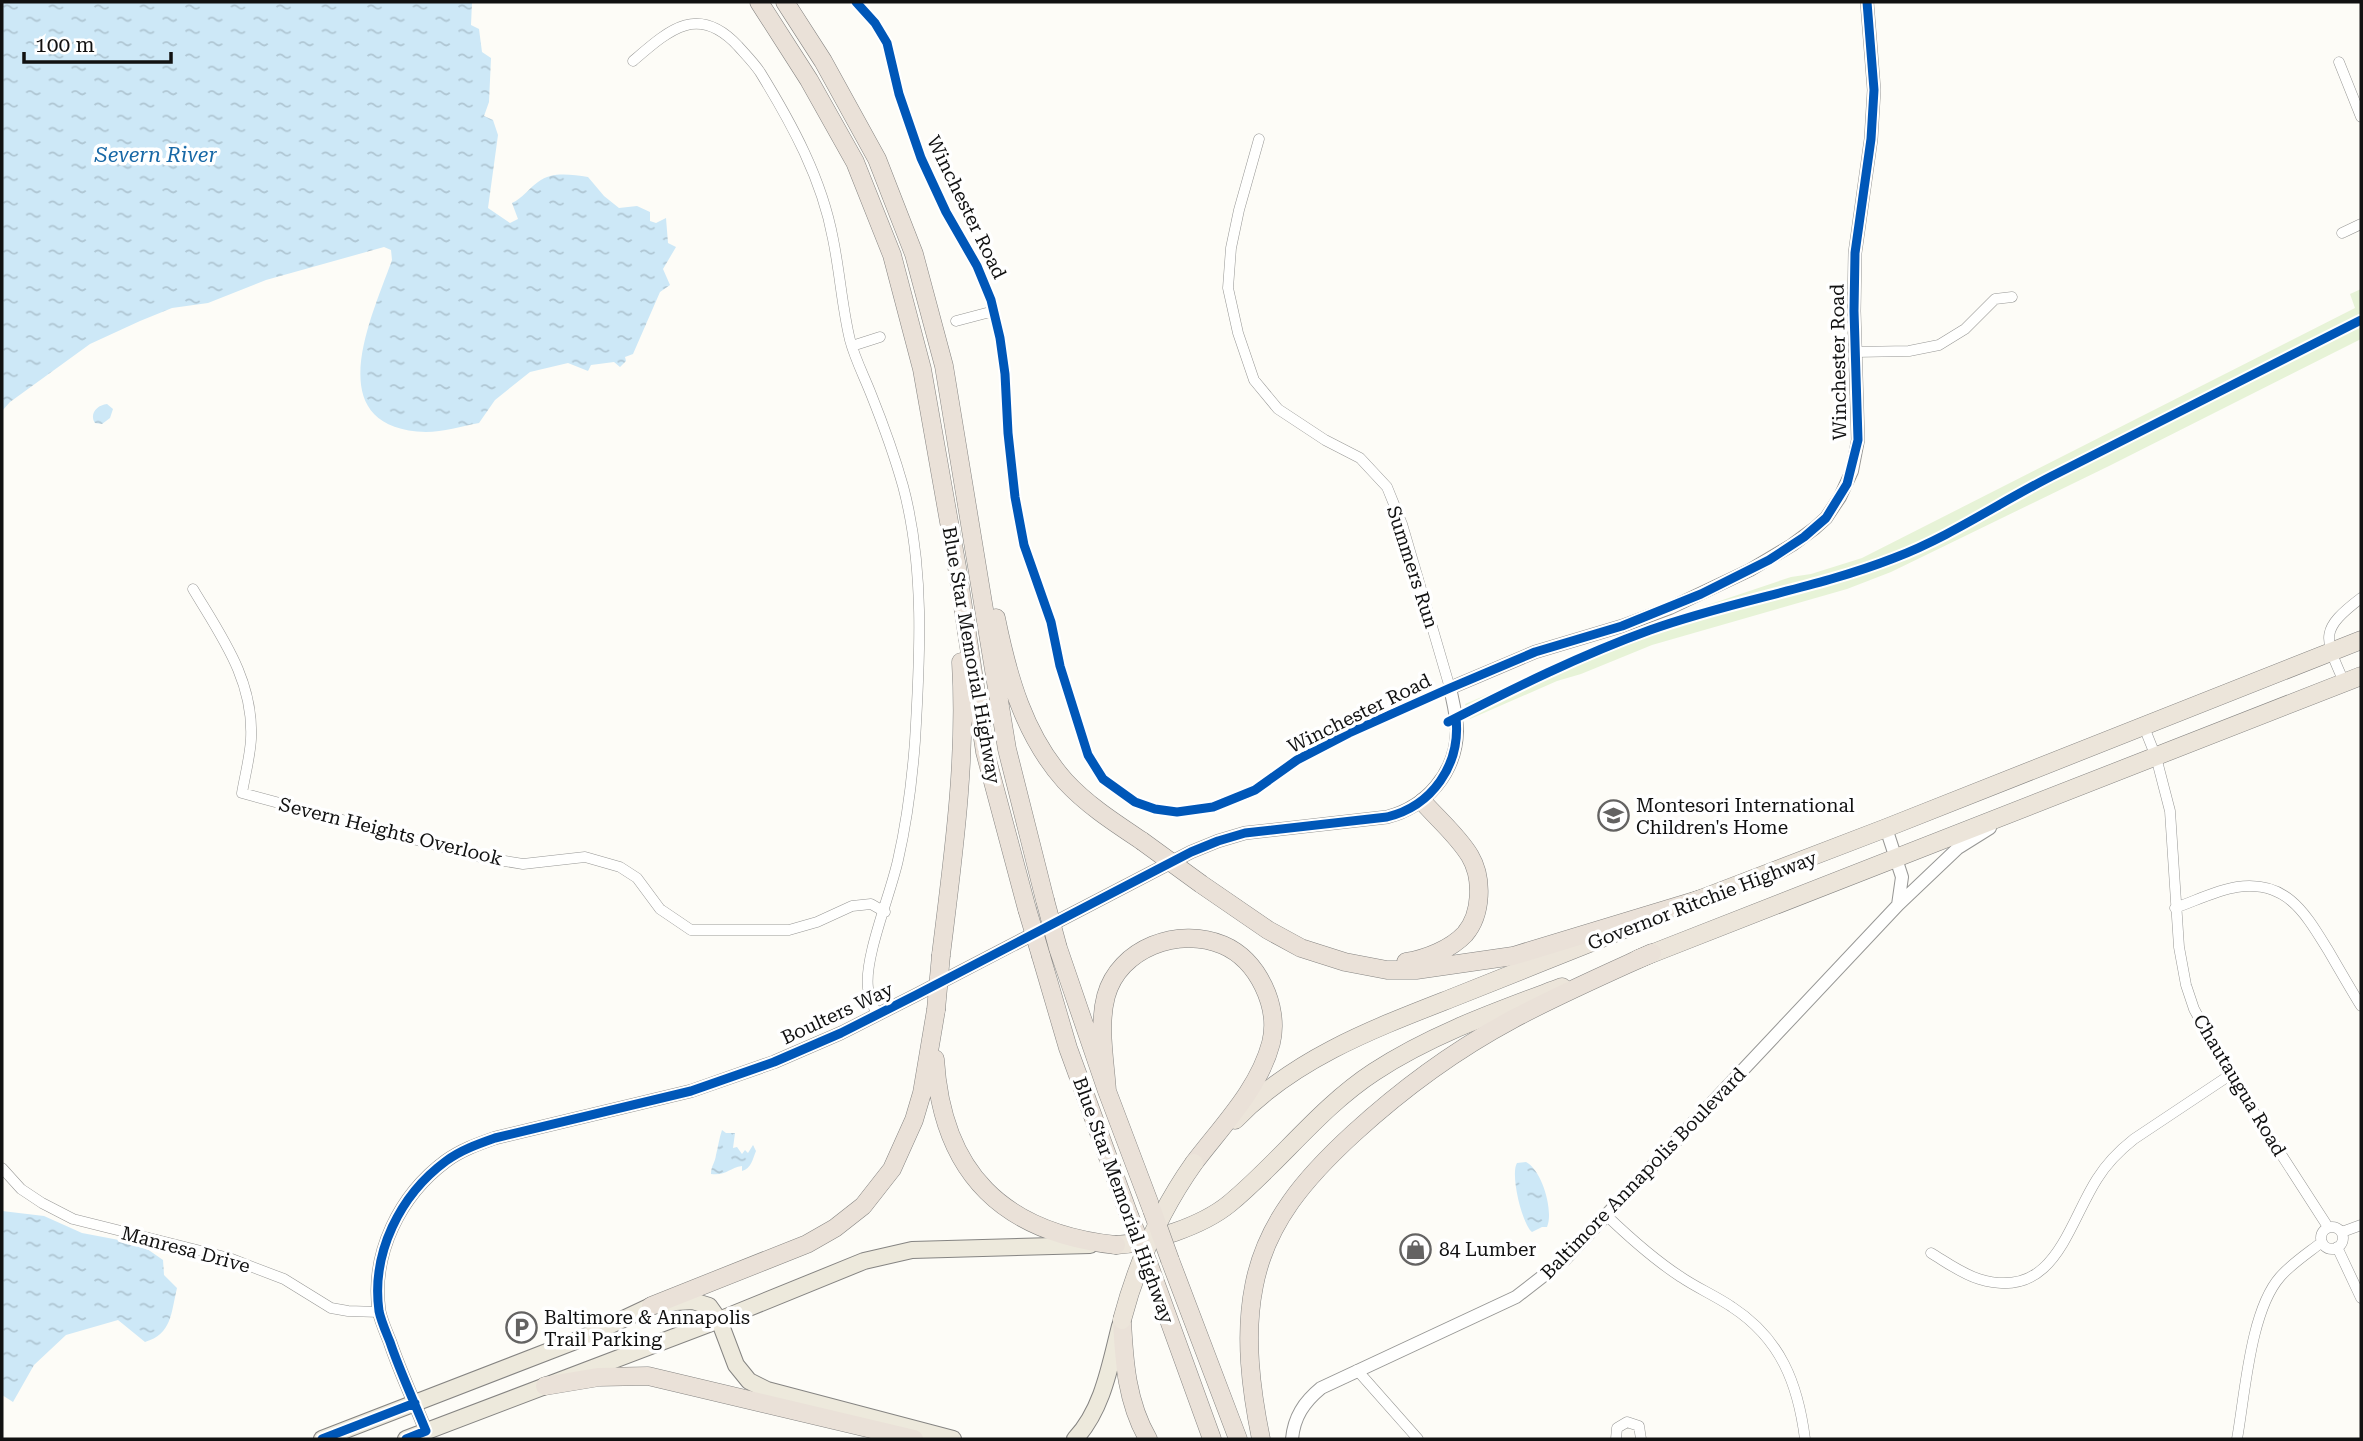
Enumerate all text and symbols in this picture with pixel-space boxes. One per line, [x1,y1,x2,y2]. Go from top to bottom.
scale bar [24,21,172,65]
text: 100 m [35,33,95,57]
street label: Winchester Road [922,132,1011,283]
water label: Severn River [94,143,217,167]
street label: Winchester Road [1826,284,1851,440]
street label: Summers Run [1382,503,1443,631]
street label: Blue Star Memorial Highway [938,525,1006,786]
street label: Winchester Road [1284,669,1435,758]
street label: Severn Heights Overlook [277,793,505,870]
place label: Montesori International Children's Home [1636,794,1855,839]
school or university icon: Montesori International Children's Home [1596,799,1630,833]
street label: Governor Ritchie Highway [1584,846,1821,955]
street label: Boulters Way [778,977,897,1049]
street label: Chautaugua Road [2188,1010,2291,1160]
street label: Baltimore Annapolis Boulevard [1536,1063,1751,1284]
street label: Blue Star Memorial Highway [1068,1074,1179,1327]
street label: Manresa Drive [119,1221,253,1278]
shop icon: 84 Lumber [1399,1232,1433,1266]
place label: 84 Lumber [1439,1238,1536,1261]
place label: Baltimore & Annapolis Trail Parking [544,1306,750,1351]
parking icon: Baltimore & Annapolis Trail Parking [504,1311,538,1345]

